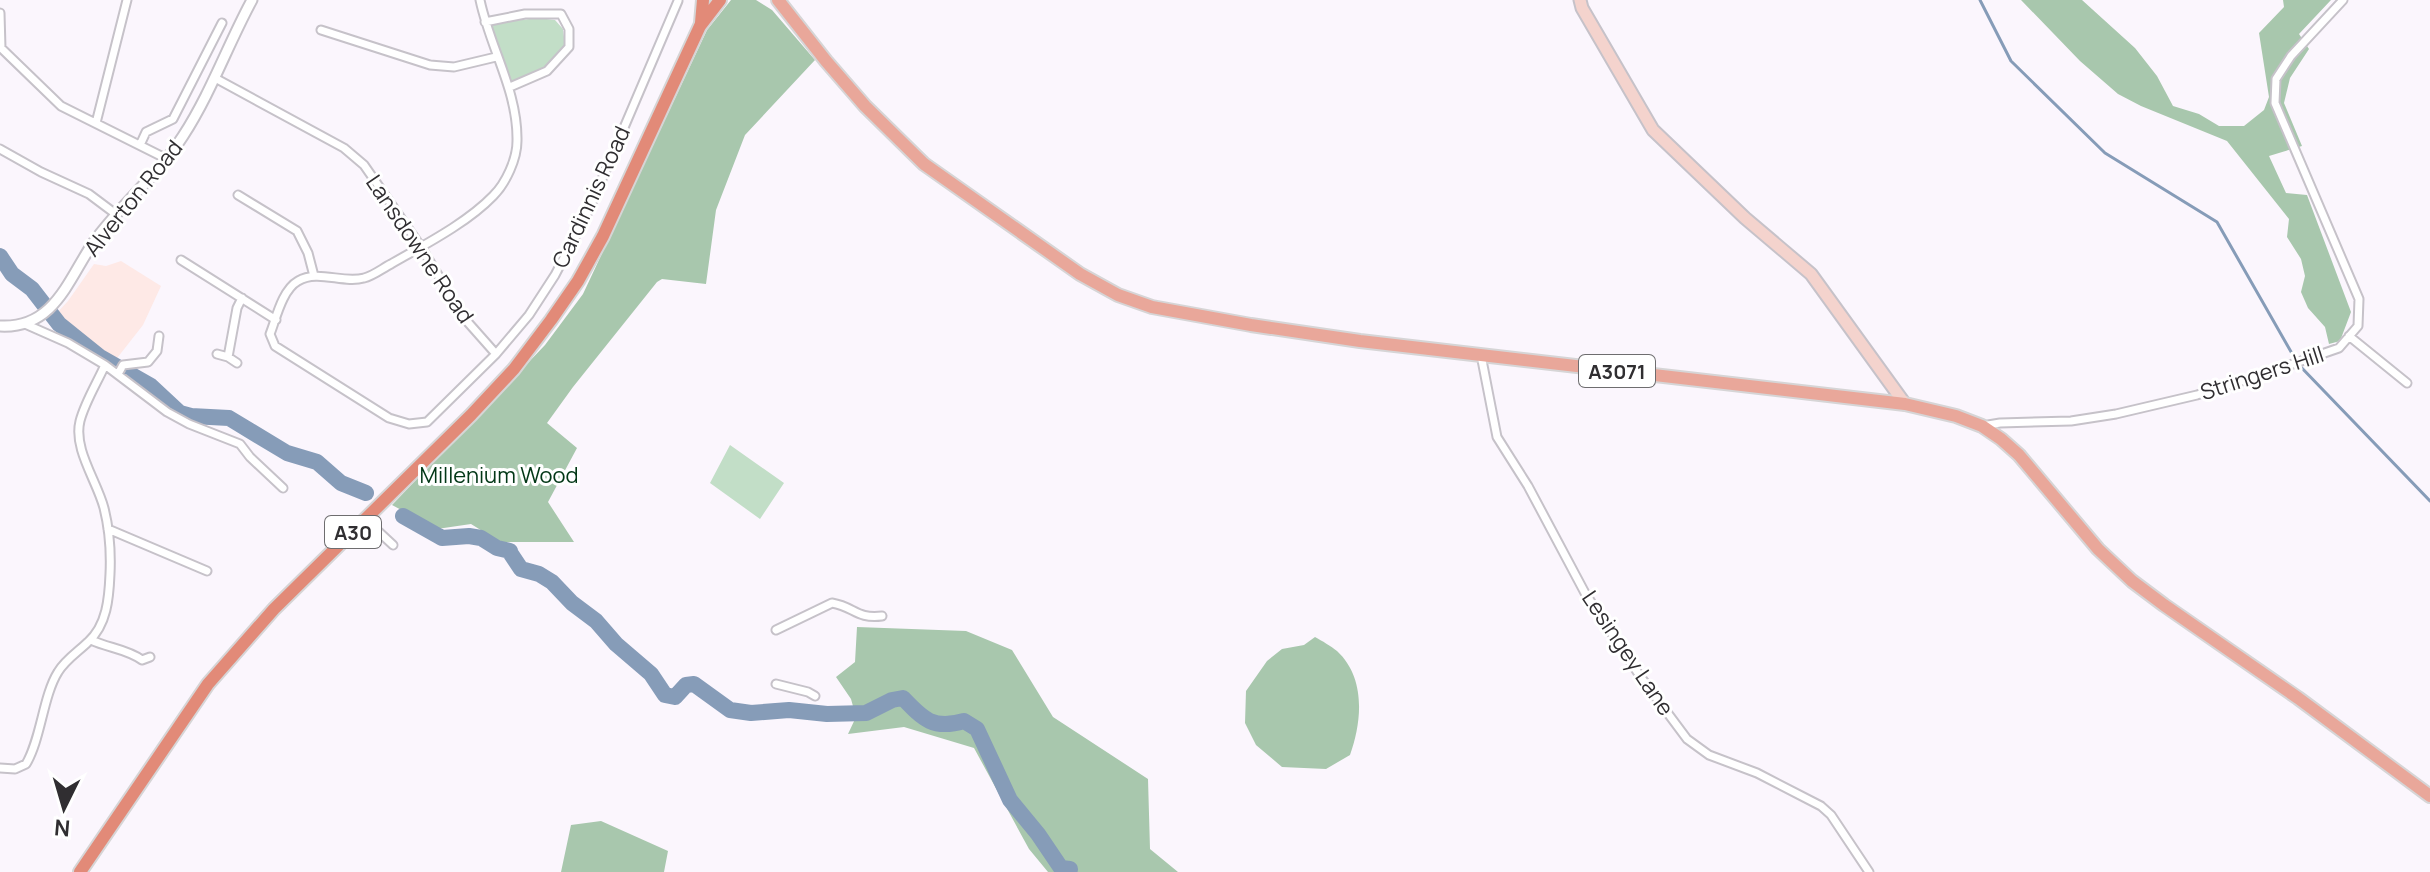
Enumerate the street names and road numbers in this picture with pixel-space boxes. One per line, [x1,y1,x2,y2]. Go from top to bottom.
street label: Cardinnis Road [545,121,637,273]
street label: Alverton Road [77,134,189,262]
street label: Lansdowne Road [359,169,481,329]
street label: Stringers Hill [2196,339,2328,407]
road number: A3071 [1579,355,1655,387]
road number: A30 [325,516,381,548]
street label: Lesingey Lane [1575,585,1681,722]

